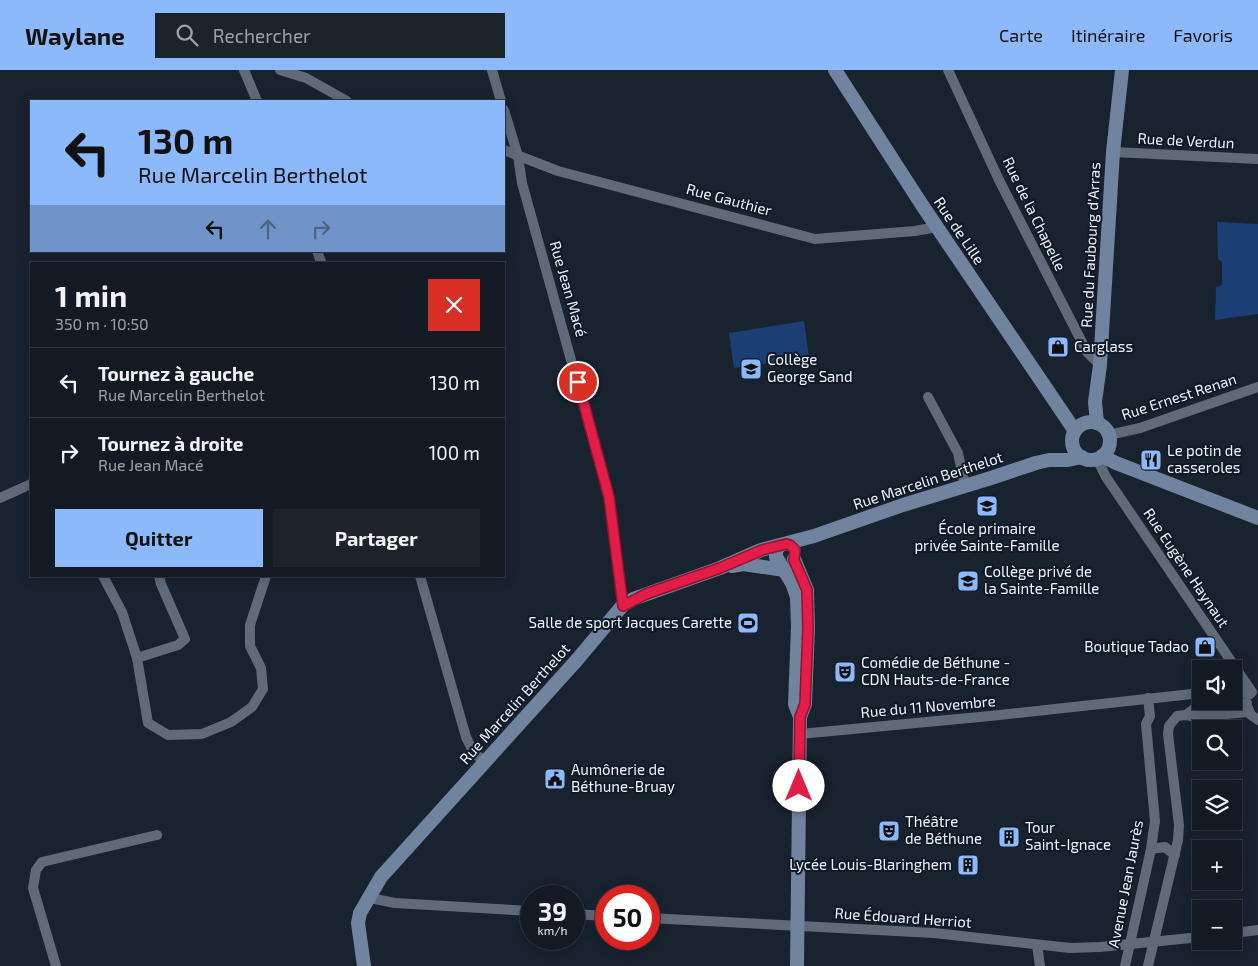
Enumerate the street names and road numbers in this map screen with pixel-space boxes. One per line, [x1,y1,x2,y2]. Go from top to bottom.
street label: Rue de Verdun [1137,128,1235,152]
street label: Rue de la Chapelle [1000,154,1070,273]
street label: Rue du Faubourg d'Arras [1077,162,1103,328]
street label: Rue Gauthier [685,179,774,219]
street label: Rue de Lille [931,193,989,268]
street label: Rue Jean Macé [547,239,591,339]
street label: Rue Ernest Renan [1119,369,1239,423]
street label: Rue Marcelin Berthelot [851,447,1005,513]
street label: Rue Eugène Haynaut [1140,504,1234,631]
street label: Rue Marcelin Berthelot [455,639,573,767]
street label: Rue du 11 Novembre [860,691,996,721]
street label: Avenue Jean Jaurès [1104,818,1146,949]
street label: Rue Édouard Herriot [834,903,972,931]

